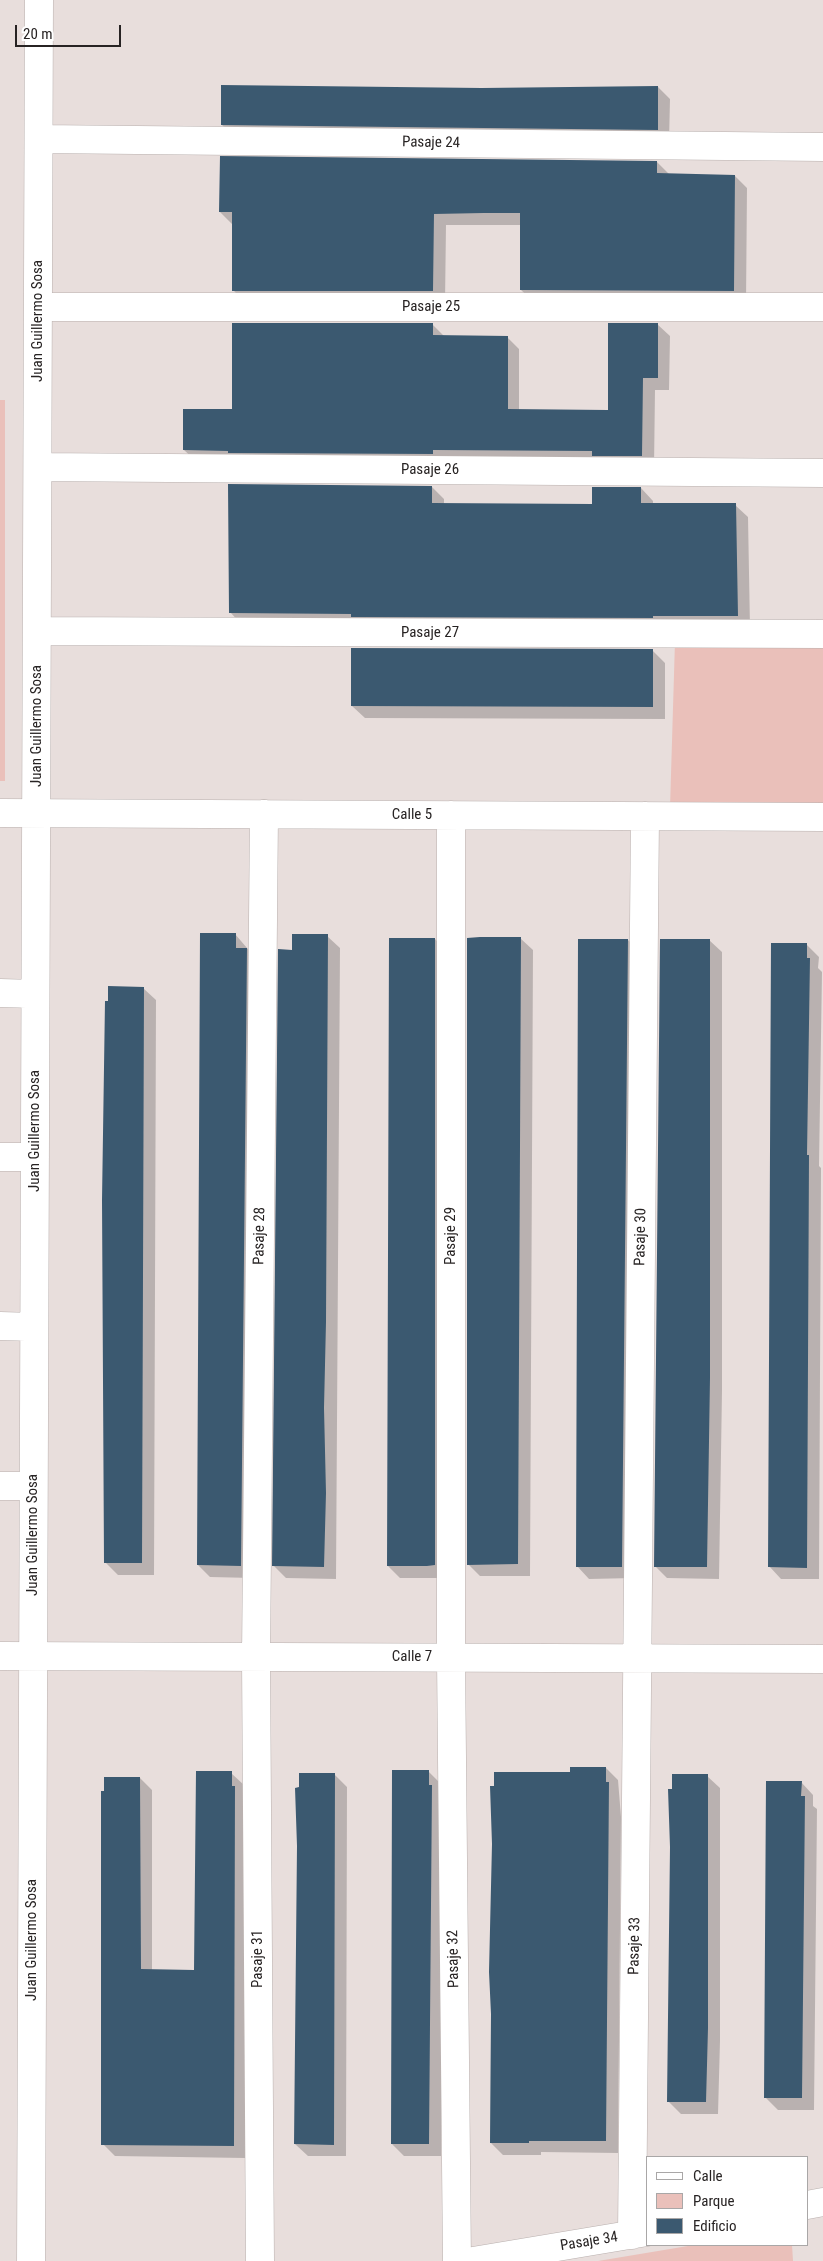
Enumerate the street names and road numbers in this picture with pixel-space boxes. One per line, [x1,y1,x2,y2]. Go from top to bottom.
street label: Pasaje 24 [402,133,460,153]
street label: Juan Guillermo Sosa [29,260,47,382]
street label: Pasaje 25 [402,298,460,316]
street label: Pasaje 26 [401,461,459,479]
street label: Pasaje 27 [401,624,459,642]
street label: Juan Guillermo Sosa [28,665,46,787]
street label: Calle 5 [392,806,432,824]
street label: Juan Guillermo Sosa [26,1070,44,1192]
street label: Pasaje 28 [250,1207,270,1265]
street label: Pasaje 29 [442,1207,460,1265]
street label: Pasaje 30 [631,1208,651,1266]
street label: Juan Guillermo Sosa [24,1474,42,1596]
street label: Calle 7 [392,1648,432,1666]
street label: Juan Guillermo Sosa [23,1879,41,2001]
street label: Pasaje 33 [625,1917,645,1975]
street label: Pasaje 31 [249,1930,267,1988]
street label: Pasaje 32 [444,1930,464,1988]
street label: Pasaje 34 [559,2229,619,2255]

